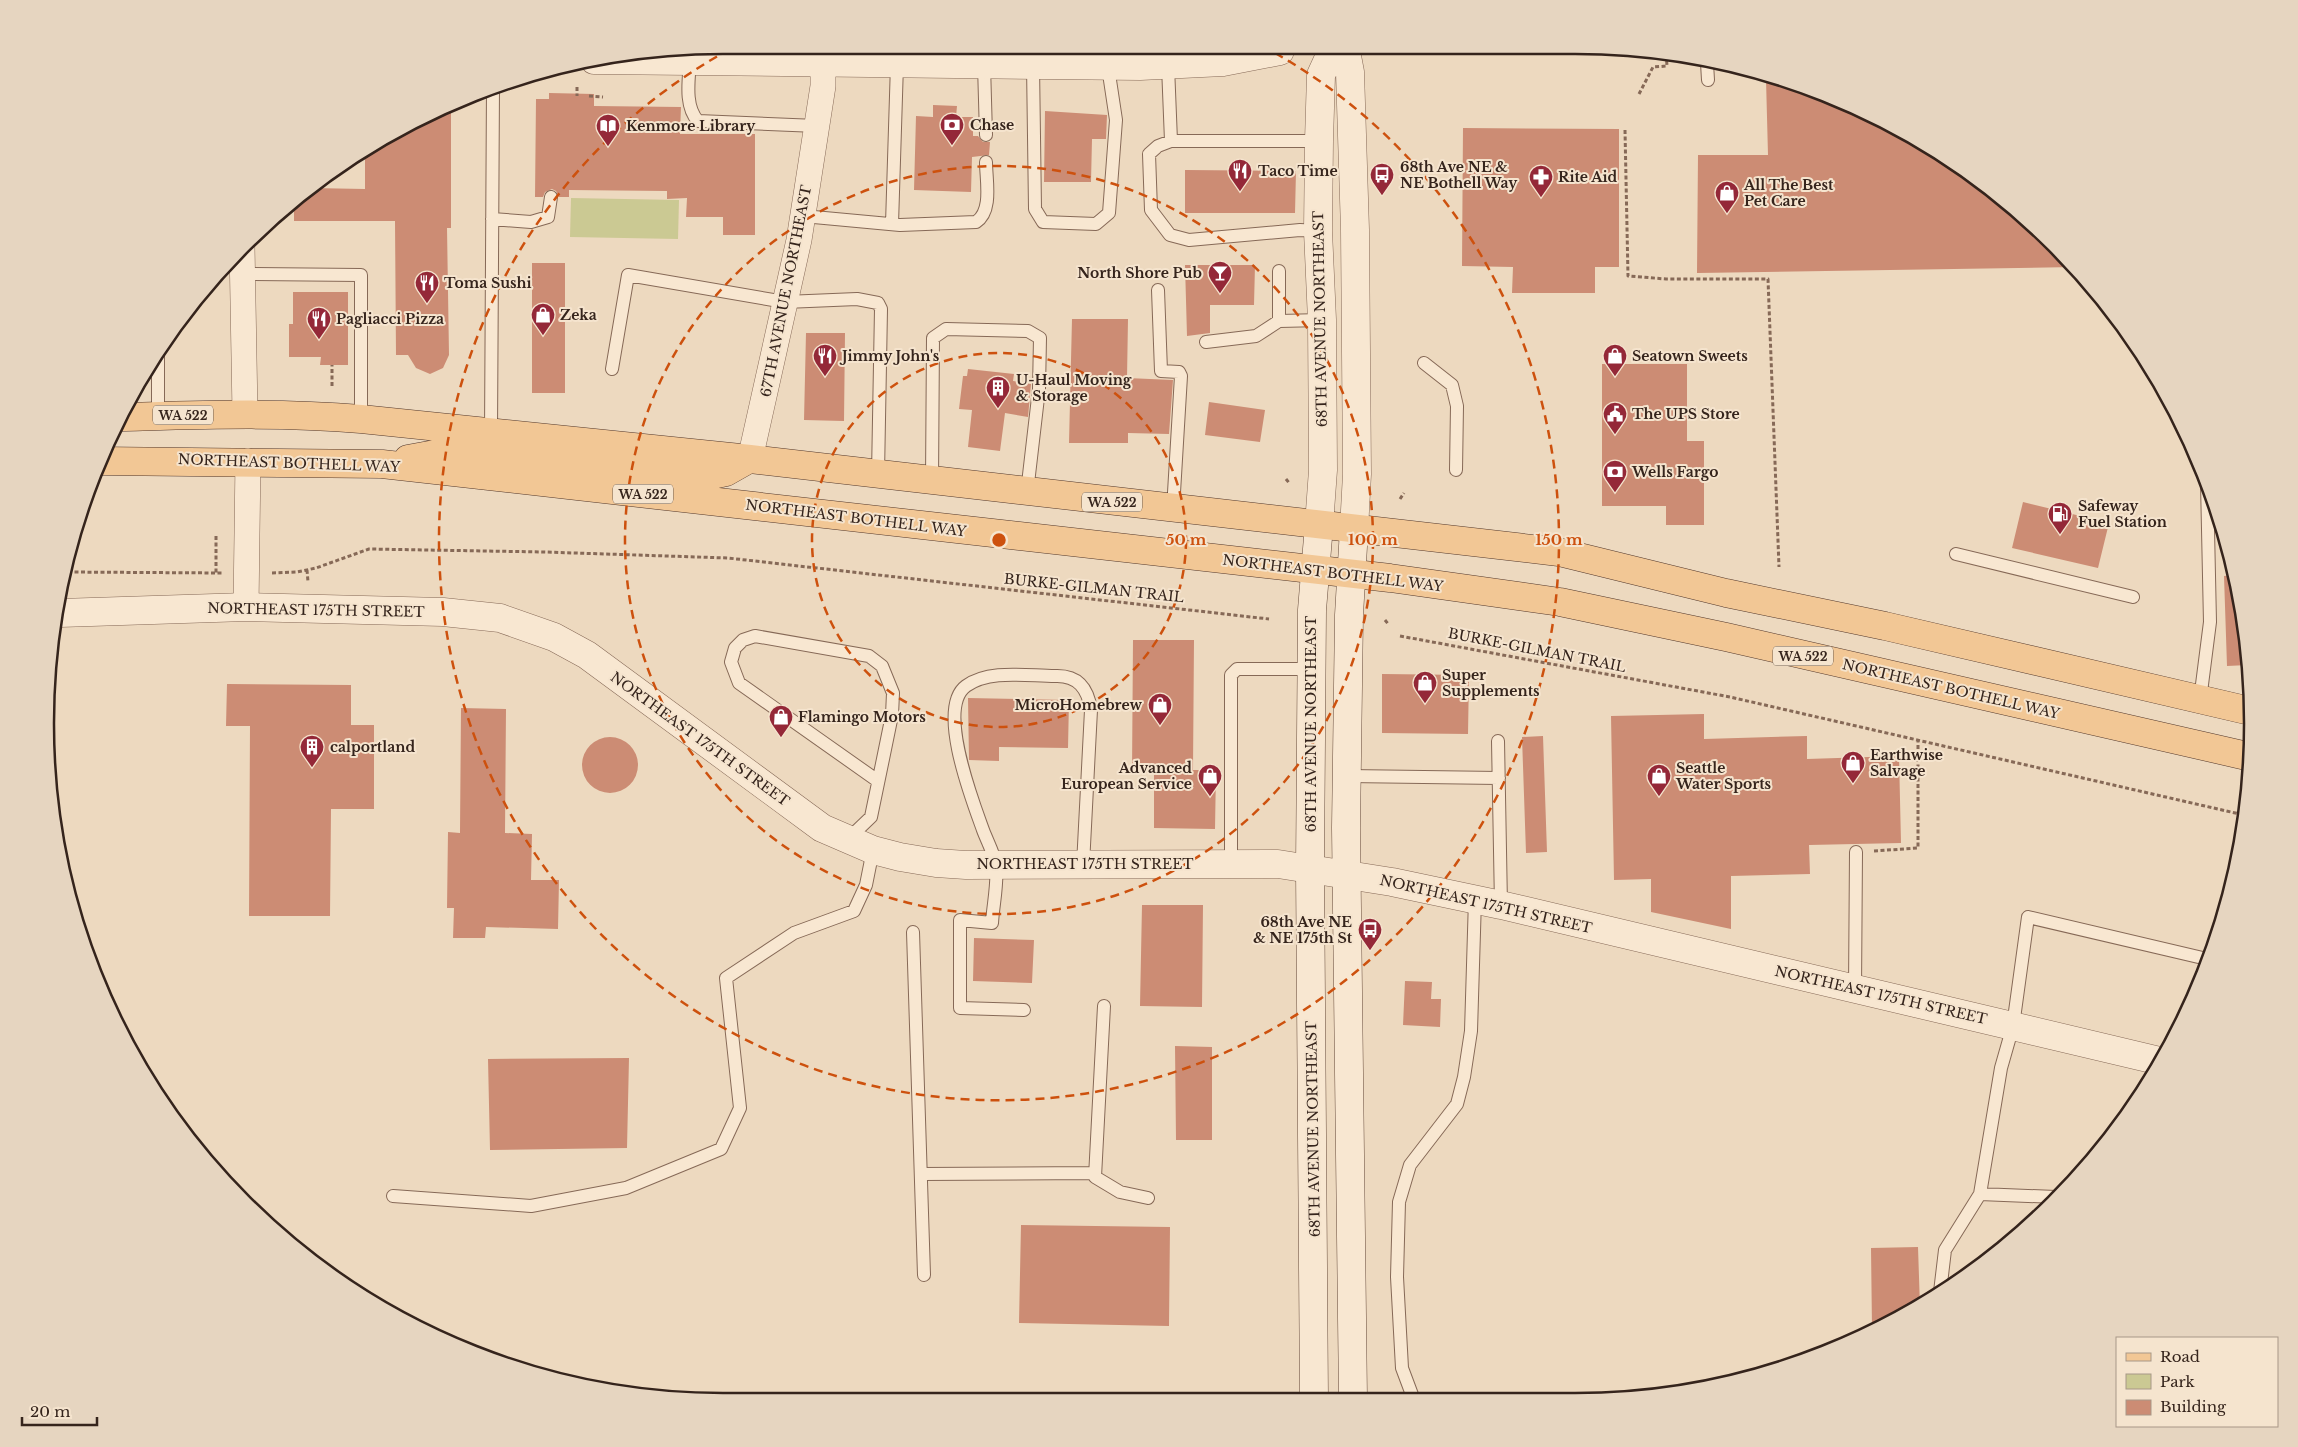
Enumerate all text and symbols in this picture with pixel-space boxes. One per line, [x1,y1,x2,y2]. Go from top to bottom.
bank icon: Chase [939,112,965,146]
library icon: Kenmore Library [595,113,621,147]
place label: Chase [970,116,1014,134]
place label: Kenmore Library [626,117,756,135]
restaurant icon: Taco Time [1227,158,1253,192]
place label: 68th Ave NE & NE Bothell Way [1400,158,1518,192]
place label: Taco Time [1258,162,1338,180]
bus stop icon: 68th Ave NE & NE Bothell Way [1369,162,1395,196]
pharmacy icon: Rite Aid [1528,164,1554,198]
place label: Rite Aid [1558,168,1618,186]
place label: All The Best Pet Care [1743,176,1834,210]
shop icon: All The Best Pet Care [1714,180,1740,214]
street label: 67TH AVENUE NORTHEAST [757,184,815,398]
street label: 68TH AVENUE NORTHEAST [1309,211,1331,427]
bar icon: North Shore Pub [1207,260,1233,294]
place label: North Shore Pub [1077,264,1202,282]
restaurant icon: Toma Sushi [414,270,440,304]
place label: Toma Sushi [444,274,532,292]
shop icon: Zeka [530,302,556,336]
restaurant icon: Pagliacci Pizza [306,306,332,340]
place label: Zeka [560,306,597,324]
place label: Pagliacci Pizza [336,310,444,328]
restaurant icon: Jimmy John's [812,343,838,377]
shop icon: Seatown Sweets [1602,343,1628,377]
place label: Jimmy John's [839,347,940,365]
place label: Seatown Sweets [1632,347,1748,365]
place label: U-Haul Moving & Storage [1016,371,1132,405]
building icon: U-Haul Moving & Storage [985,375,1011,409]
public building icon: The UPS Store [1602,401,1628,435]
place label: The UPS Store [1632,405,1740,423]
road number: WA 522 [153,406,213,424]
street label: NORTHEAST BOTHELL WAY [178,450,401,476]
bank icon: Wells Fargo [1602,459,1628,493]
place label: Wells Fargo [1631,463,1718,481]
road number: WA 522 [613,484,673,504]
road number: WA 522 [1082,492,1142,512]
street label: NORTHEAST BOTHELL WAY [745,496,968,541]
place label: Safeway Fuel Station [2078,497,2167,531]
fuel station icon: Safeway Fuel Station [2047,501,2073,535]
text: 50 m [1166,530,1207,549]
text: 100 m [1348,530,1398,549]
text: 150 m [1535,530,1583,549]
centre of rings [990,531,1008,549]
street label: NORTHEAST BOTHELL WAY [1222,551,1445,596]
street label: BURKE-GILMAN TRAIL [1003,570,1185,606]
street label: NORTHEAST 175TH STREET [207,599,425,621]
street label: 68TH AVENUE NORTHEAST [1302,616,1320,832]
street label: BURKE-GILMAN TRAIL [1447,624,1627,676]
road number: WA 522 [1773,646,1833,666]
street label: NORTHEAST BOTHELL WAY [1841,655,2062,723]
place label: Super Supplements [1442,666,1540,700]
street label: NORTHEAST 175TH STREET [607,668,793,810]
shop icon: Super Supplements [1412,670,1438,704]
shop icon: MicroHomebrew [1147,692,1173,726]
place label: MicroHomebrew [1015,696,1143,714]
shop icon: Flamingo Motors [768,704,794,738]
place label: Flamingo Motors [798,708,926,726]
building icon: calportland [299,734,325,768]
place label: calportland [330,738,415,756]
place label: Earthwise Salvage [1870,746,1943,780]
shop icon: Earthwise Salvage [1840,750,1866,784]
place label: Advanced European Service [1061,759,1192,793]
place label: Seattle Water Sports [1675,759,1771,793]
shop icon: Advanced European Service [1197,763,1223,797]
shop icon: Seattle Water Sports [1646,763,1672,797]
street label: NORTHEAST 175TH STREET [976,855,1194,873]
street label: NORTHEAST 175TH STREET [1378,871,1594,937]
place label: 68th Ave NE & NE 175th St [1253,913,1353,947]
bus stop icon: 68th Ave NE & NE 175th St [1357,917,1383,951]
street label: NORTHEAST 175TH STREET [1773,962,1989,1028]
street label: 68TH AVENUE NORTHEAST [1302,1021,1324,1237]
legend [2116,1337,2278,1427]
text: Road [2160,1347,2200,1366]
text: Park [2160,1372,2196,1391]
scale bar [22,1394,98,1426]
text: Building [2160,1397,2227,1416]
text: 20 m [30,1402,70,1421]

